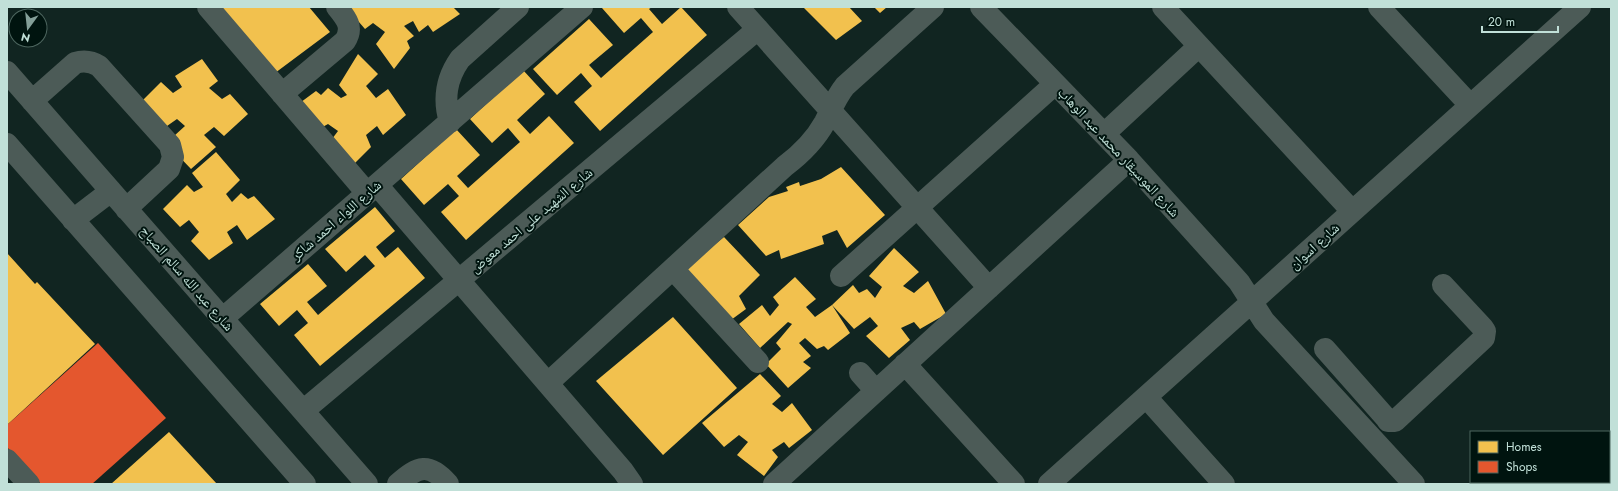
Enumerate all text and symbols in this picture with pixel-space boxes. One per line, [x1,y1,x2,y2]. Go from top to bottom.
north arrow [8,8,48,48]
scale bar [1482,8,1558,34]
text: 20 m [1488,13,1515,31]
text: N [19,29,32,47]
street label: شارع الموسيقار محمد عبد الوهاب [1053,83,1185,221]
street label: شارع الشهيد على احمد معوض [465,163,597,277]
street label: شارع اللواء احمد شاكر [286,175,386,266]
street label: شارع اسوان [1284,218,1344,274]
street label: شارع عبد الله سالم الصباح [135,221,239,335]
legend [1470,431,1610,483]
text: Homes [1506,438,1542,456]
text: Shops [1506,458,1537,476]

